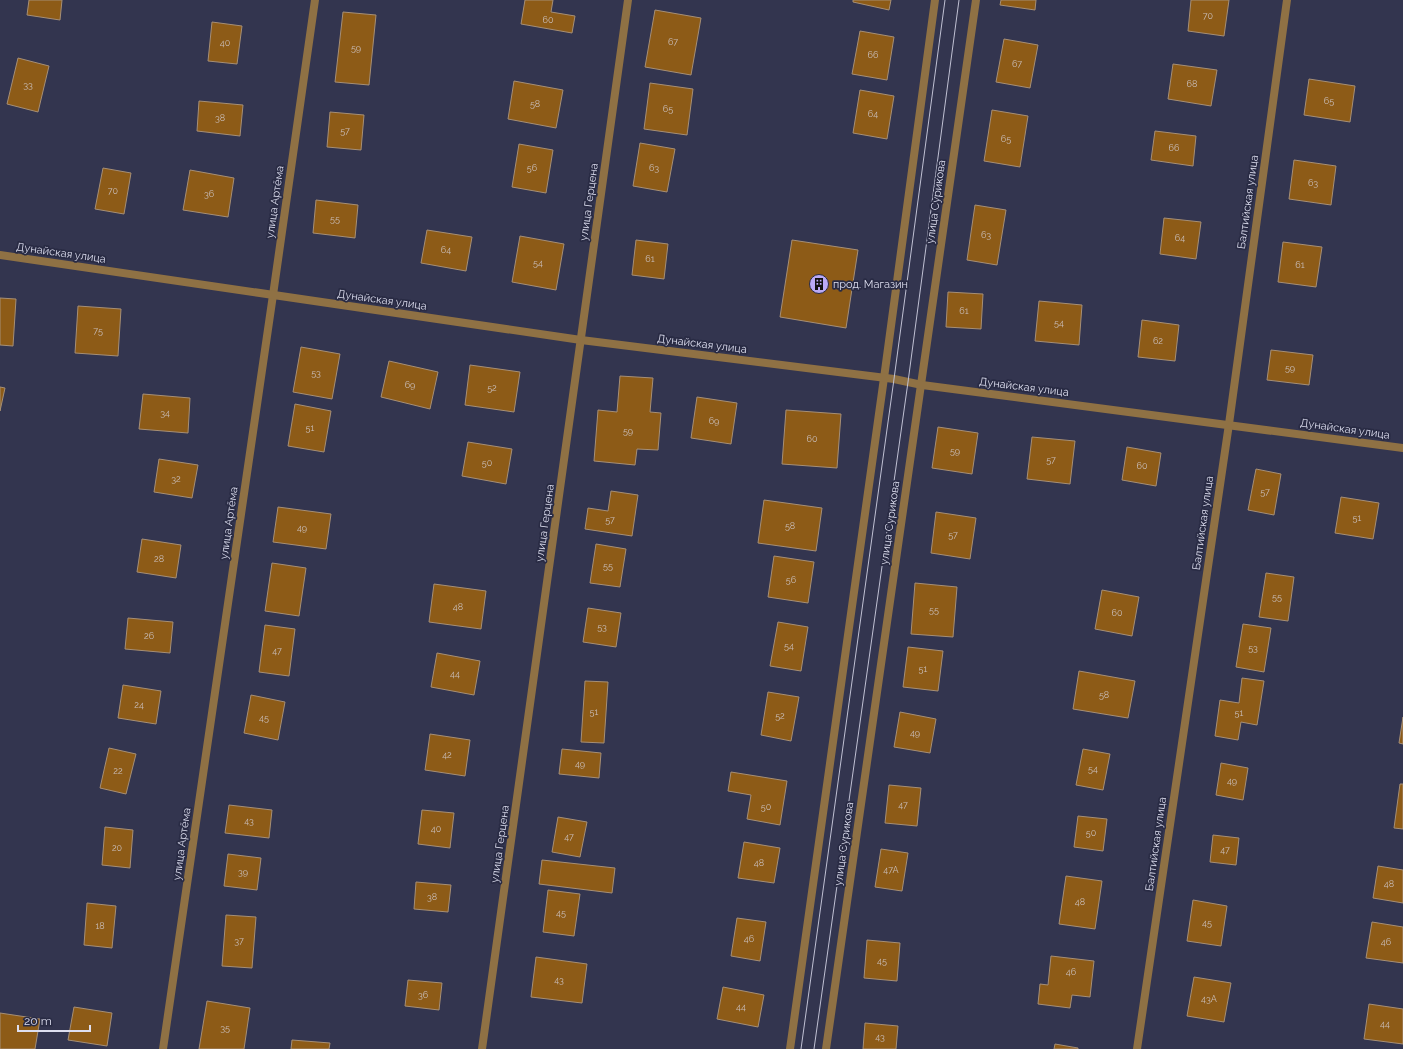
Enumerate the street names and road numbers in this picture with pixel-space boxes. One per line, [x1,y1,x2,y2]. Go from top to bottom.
street label: Балтийская улица [1235,154,1261,250]
street label: улица Сурикова [924,159,948,245]
street label: улица Герцена [577,162,601,242]
street label: улица Артёма [263,165,287,239]
street label: Дунайская улица [15,240,107,266]
street label: Дунайская улица [336,287,428,313]
street label: Дунайская улица [656,332,748,356]
street label: Дунайская улица [978,375,1070,399]
street label: Дунайская улица [1299,416,1391,442]
street label: Балтийская улица [1190,475,1216,571]
street label: улица Сурикова [878,480,902,566]
street label: улица Герцена [533,483,557,563]
street label: улица Артёма [217,486,241,560]
street label: Балтийская улица [1143,796,1169,892]
street label: улица Сурикова [832,801,856,887]
street label: улица Герцена [488,804,512,884]
street label: улица Артёма [170,807,194,881]

